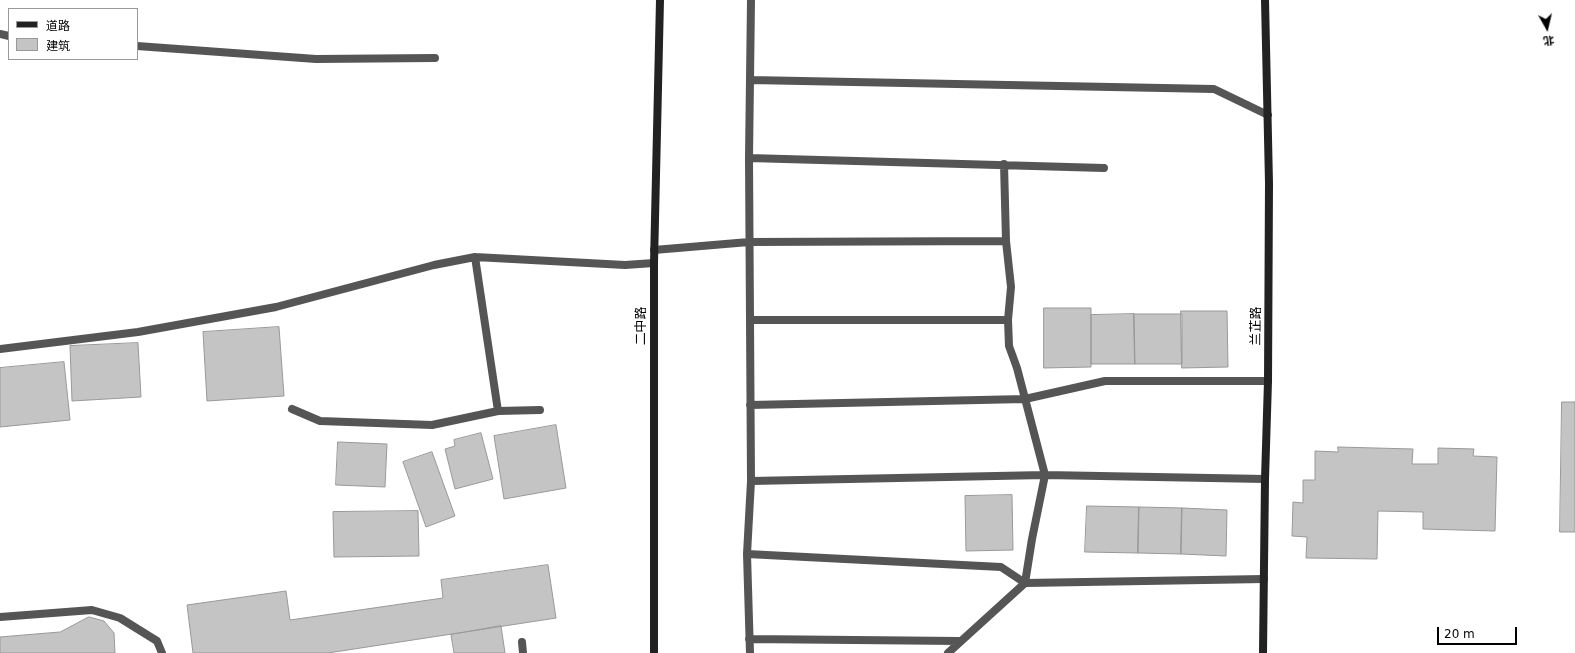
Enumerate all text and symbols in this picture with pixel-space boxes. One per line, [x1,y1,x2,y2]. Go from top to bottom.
legend [8,8,138,60]
north arrow [1527,8,1567,48]
text: 道路 [46,19,70,33]
text: 北 [1542,33,1555,48]
text: 建筑 [46,39,70,53]
street label: 二中路 [634,307,650,345]
street label: 兰芷路 [1249,307,1265,345]
scale bar [1439,619,1519,645]
text: 20 m [1444,627,1475,641]

